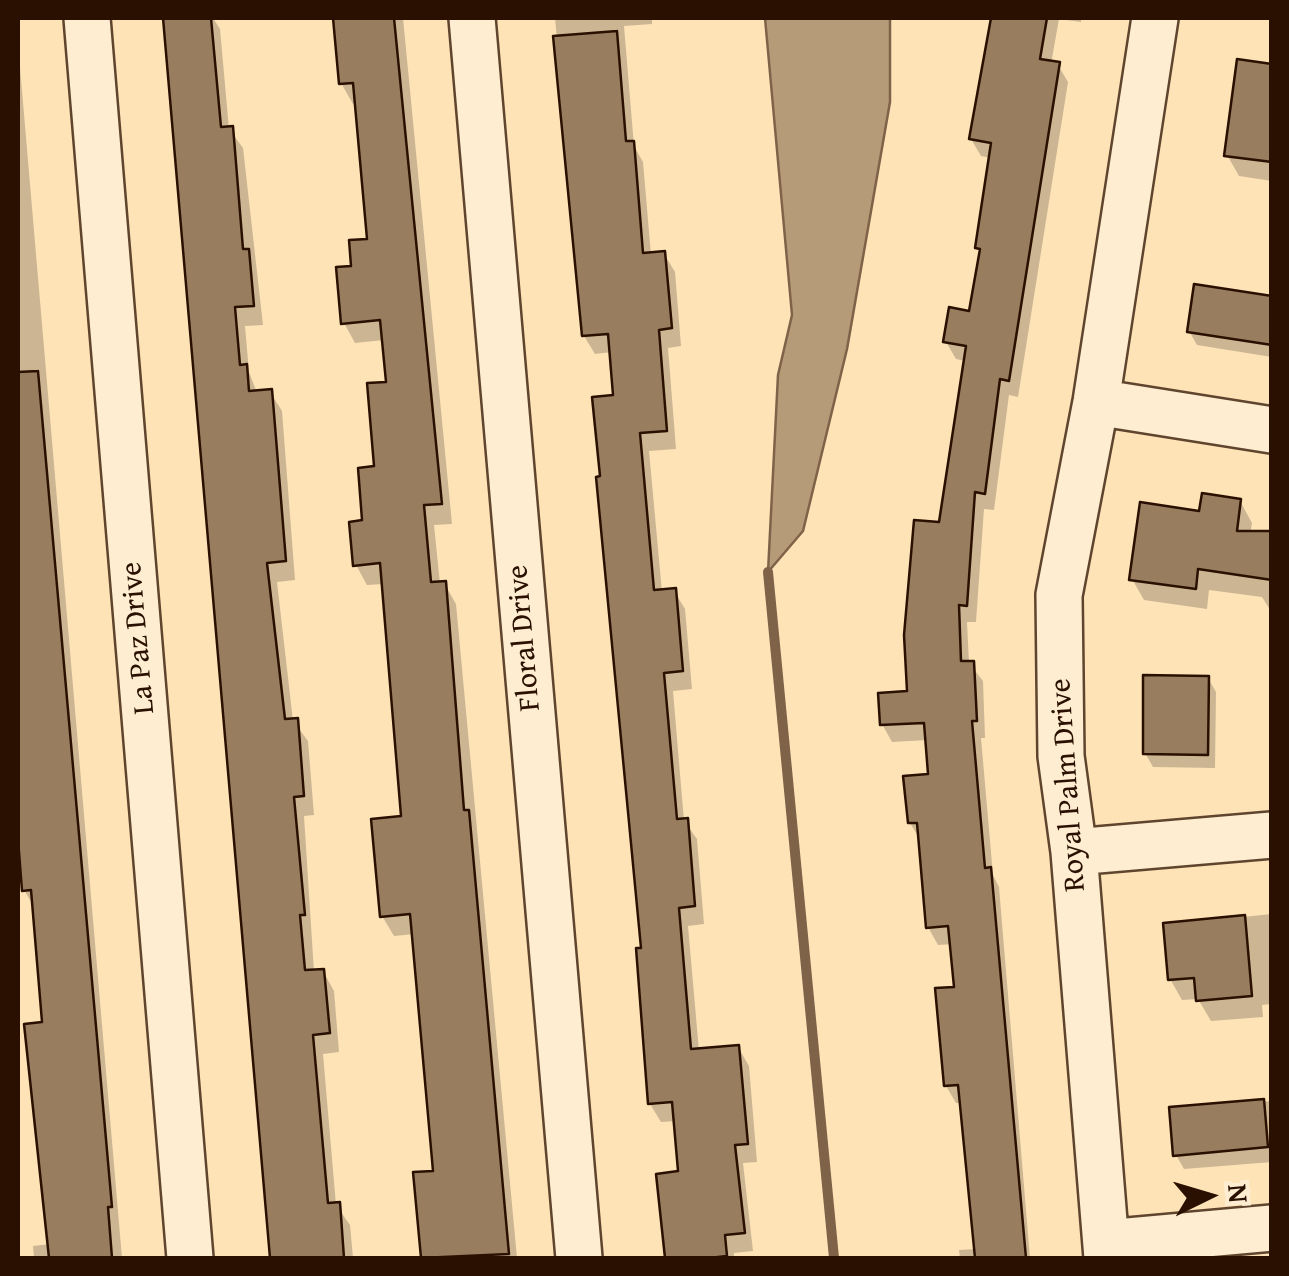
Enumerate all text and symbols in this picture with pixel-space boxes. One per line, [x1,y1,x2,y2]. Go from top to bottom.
street label: La Paz Drive [114,560,164,716]
street label: Floral Drive [501,563,549,713]
street label: Royal Palm Drive [1044,677,1094,893]
north arrow [1159,1146,1259,1246]
text: N [1218,1182,1261,1204]

